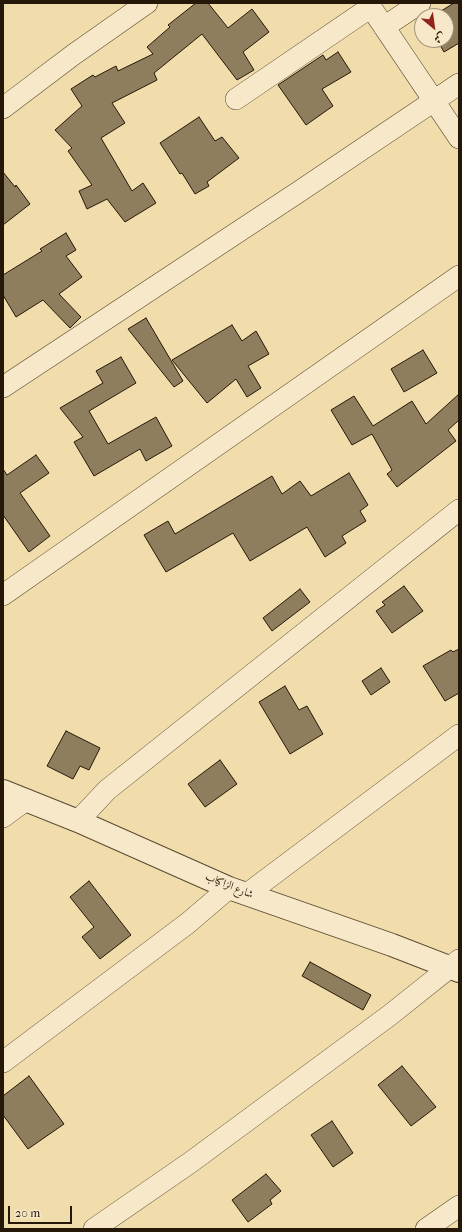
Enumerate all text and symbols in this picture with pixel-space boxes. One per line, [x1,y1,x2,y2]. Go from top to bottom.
north arrow [414,8,454,48]
text: ش [432,30,448,46]
street label: شارع الزاكياب [203,870,255,902]
scale bar [10,1198,74,1224]
text: 20 m [15,1206,40,1220]

